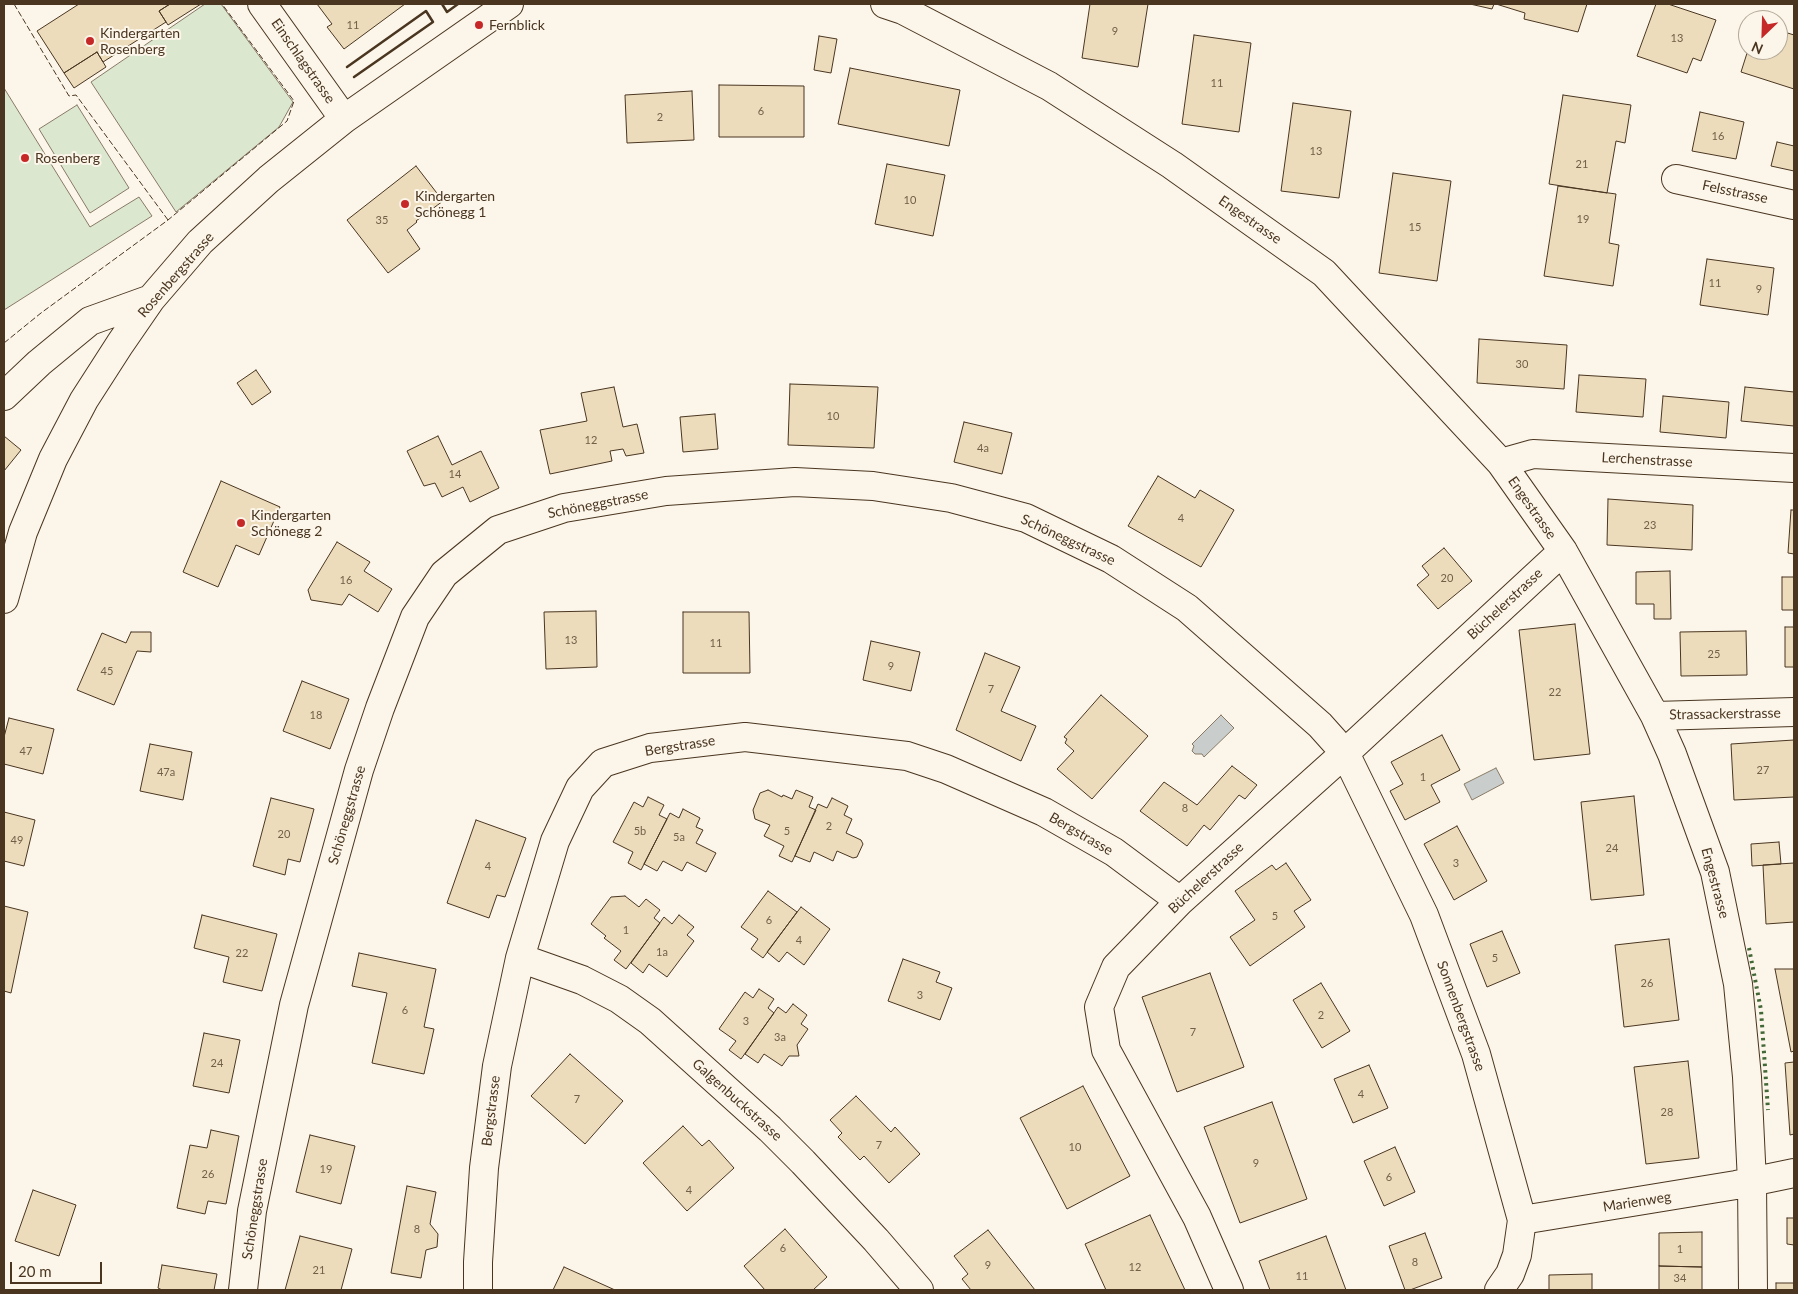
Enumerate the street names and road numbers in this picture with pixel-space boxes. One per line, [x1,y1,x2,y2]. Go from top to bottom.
street label: Einschlagstrasse [267,15,339,107]
street label: Felsstrasse [1701,177,1769,207]
street label: Engestrasse [1215,192,1285,248]
street label: Rosenbergstrasse [134,229,218,321]
street label: Lerchenstrasse [1601,449,1693,471]
street label: Engestrasse [1504,473,1560,543]
street label: Schöneggstrasse [546,486,650,522]
street label: Schöneggstrasse [1018,511,1118,569]
street label: Büchelerstrasse [1464,565,1546,643]
street label: Strassackerstrasse [1669,705,1781,723]
street label: Bergstrasse [644,732,716,760]
street label: Schöneggstrasse [325,764,369,866]
street label: Bergstrasse [1046,809,1116,859]
street label: Büchelerstrasse [1165,839,1247,917]
street label: Engestrasse [1697,846,1733,920]
street label: Sonnenbergstrasse [1433,958,1489,1074]
street label: Galgenbuckstrasse [689,1055,785,1145]
street label: Bergstrasse [478,1075,504,1147]
street label: Schöneggstrasse [239,1157,271,1261]
street label: Marienweg [1602,1188,1672,1216]

